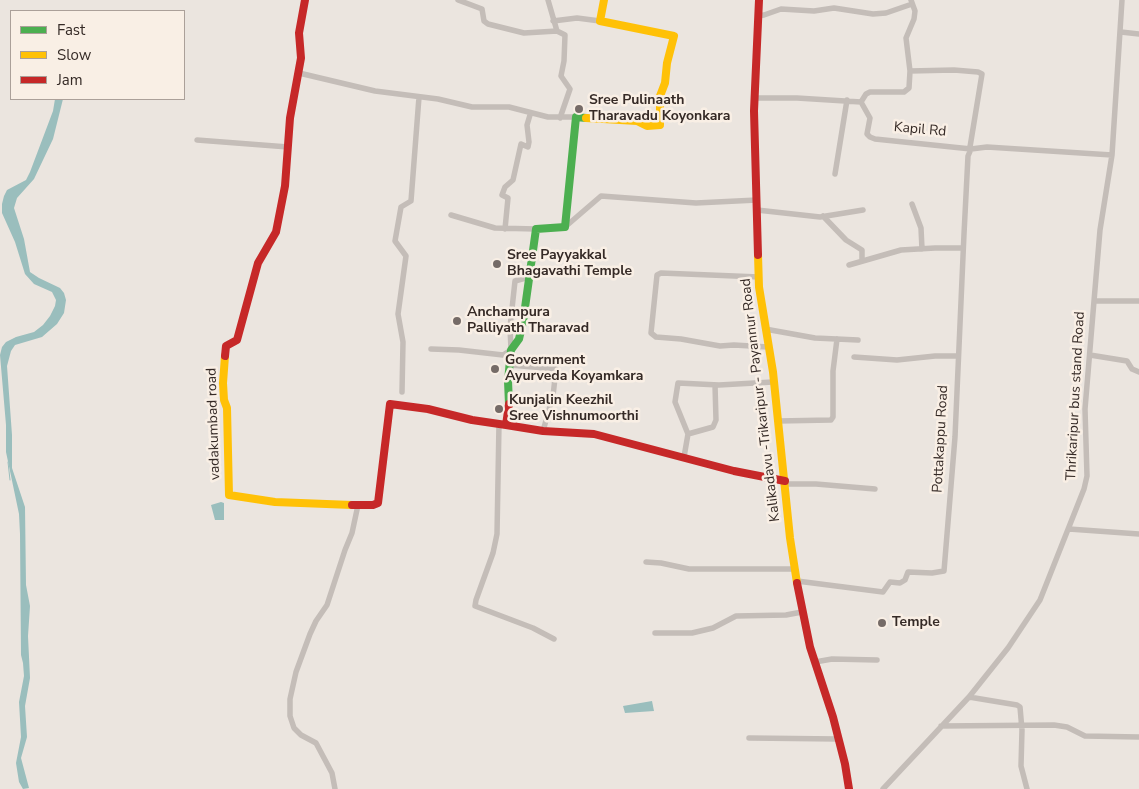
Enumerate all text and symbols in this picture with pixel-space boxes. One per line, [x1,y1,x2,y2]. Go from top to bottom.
legend [10,10,185,100]
text: Fast [57,20,85,40]
text: Slow [57,45,91,65]
text: Jam [57,70,83,90]
place label: Sree Pulinaath Tharavadu Koyonkara [589,93,730,125]
marker: Sree Pulinaath Tharavadu Koyonkara [573,103,585,115]
street label: Kapil Rd [893,119,947,141]
place label: Sree Payyakkal Bhagavathi Temple [507,248,632,280]
marker: Sree Payyakkal Bhagavathi Temple [491,258,503,270]
street label: Kalikadavu -Trikaripur - Payannur Road [738,277,784,523]
place label: Anchampura Palliyath Tharavad [467,305,589,338]
street label: Thrikaripur bus stand Road [1063,311,1089,481]
marker: Anchampura Palliyath Tharavad [451,315,463,327]
place label: Government Ayurveda Koyamkara [505,353,643,386]
marker: Government Ayurveda Koyamkara [489,363,501,375]
street label: vadakumbad road [204,367,224,481]
street label: Pottakappu Road [930,385,952,493]
place label: Kunjalin Keezhil Sree Vishnumoorthi [509,393,638,426]
marker: Kunjalin Keezhil Sree Vishnumoorthi [493,403,505,415]
place label: Temple [892,615,940,631]
marker: Temple [876,617,888,629]

